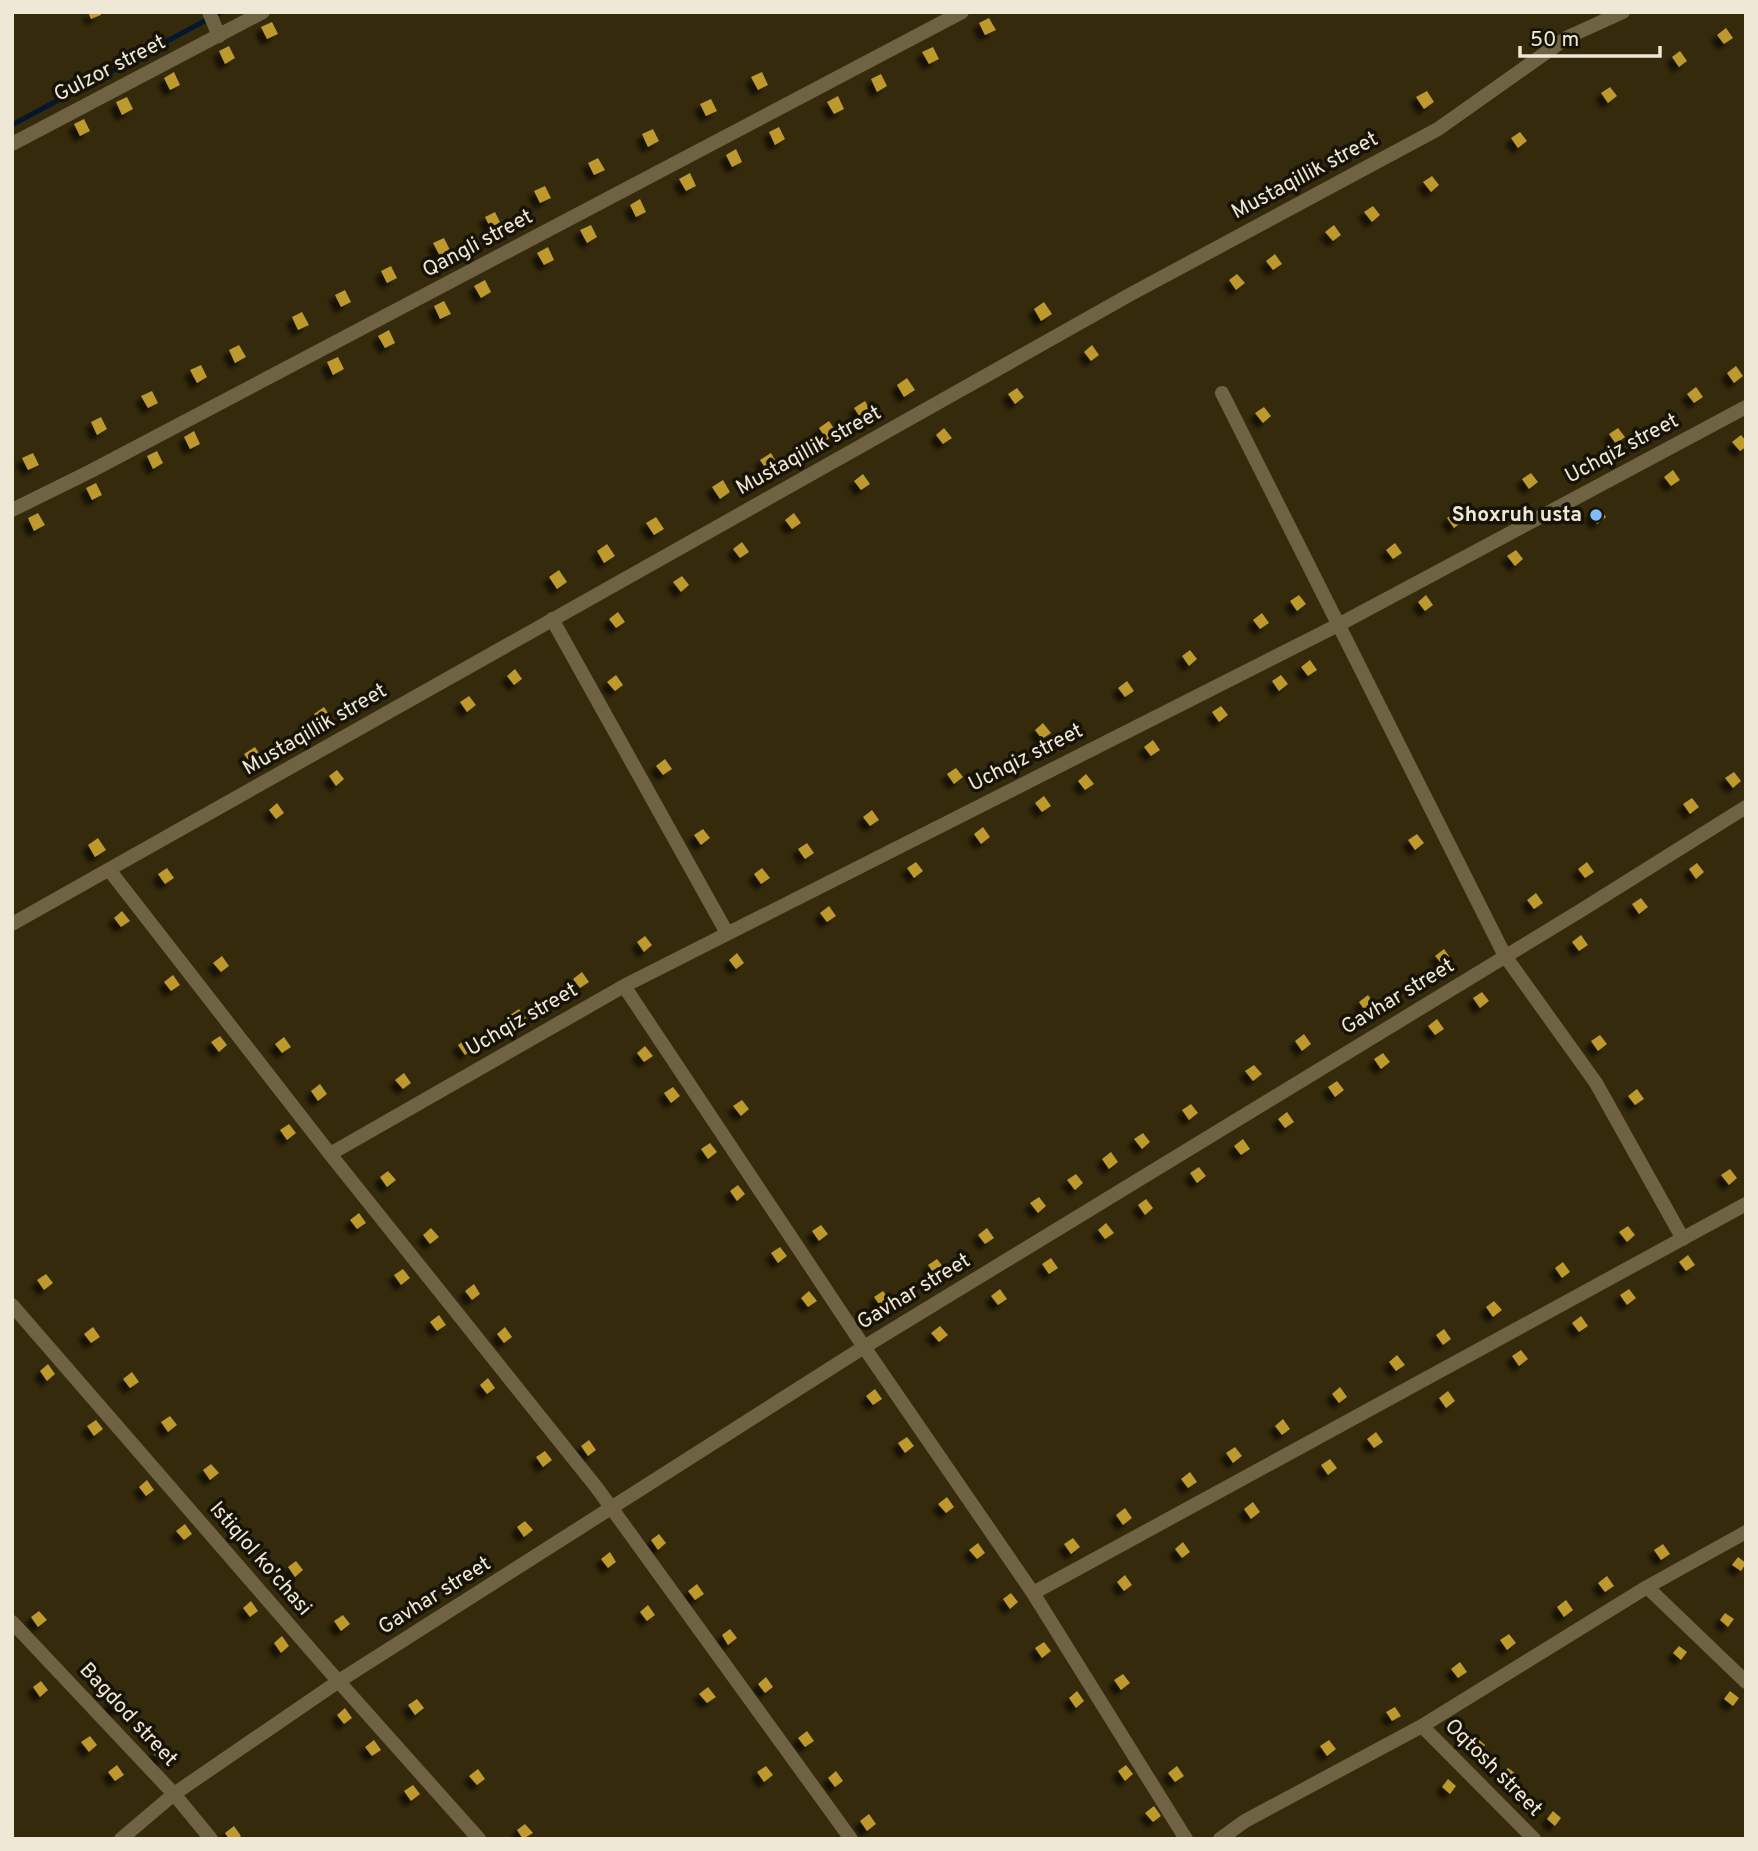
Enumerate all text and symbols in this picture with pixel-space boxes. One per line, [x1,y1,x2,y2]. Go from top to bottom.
scale bar [1520,14,1660,58]
text: 50 m [1530,27,1579,54]
street label: Gulzor street [50,29,170,109]
street label: Mustaqillik street [1227,126,1383,226]
street label: Qangli street [418,204,538,284]
street label: Mustaqillik street [732,400,886,502]
street label: Uchqiz street [1561,408,1683,490]
place label: Shoxruh usta [1452,502,1582,529]
marker: Shoxruh usta [1588,507,1604,523]
street label: Mustaqillik street [238,678,392,782]
street label: Uchqiz street [964,718,1088,798]
street label: Gavhar street [1336,953,1460,1041]
street label: Uchqiz street [461,977,583,1063]
street label: Gavhar street [852,1248,976,1336]
street label: Istiqlol ko'chasi [203,1496,317,1622]
street label: Gavhar street [374,1551,496,1641]
street label: Bagdod street [73,1657,183,1773]
street label: Oqtosh street [1438,1713,1548,1823]

